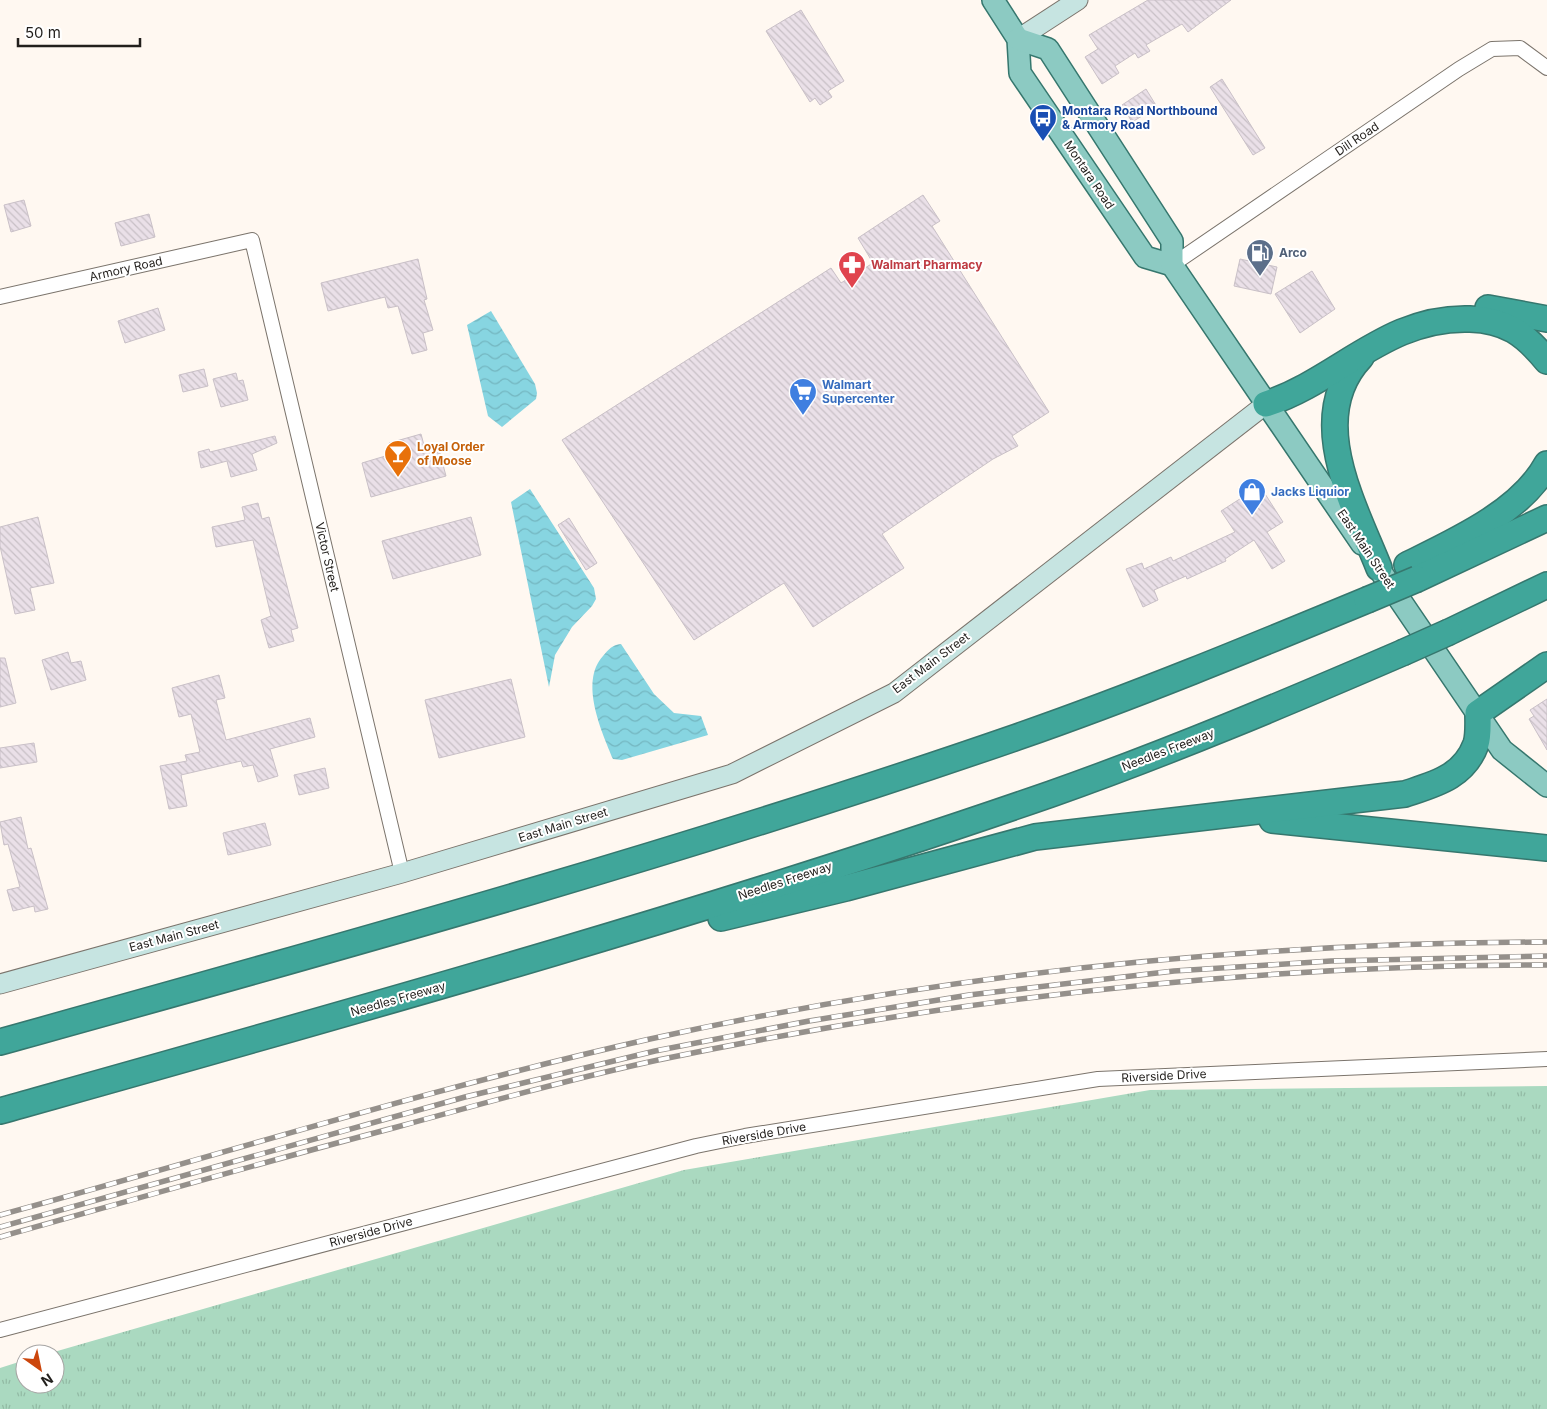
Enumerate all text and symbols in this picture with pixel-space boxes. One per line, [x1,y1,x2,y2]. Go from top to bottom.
scale bar [18,15,140,47]
text: 50 m [25,23,61,42]
bus stop icon: Montara Road Northbound & Armory Road [1028,103,1058,142]
place label: Montara Road Northbound & Armory Road [1062,103,1218,132]
street label: Dill Road [1332,118,1382,159]
street label: Montara Road [1061,138,1118,212]
fuel station icon: Arco [1245,238,1275,277]
place label: Arco [1279,245,1307,260]
pharmacy icon: Walmart Pharmacy [837,250,867,289]
street label: Armory Road [88,253,164,284]
place label: Walmart Pharmacy [871,257,983,272]
supermarket icon: Walmart Supercenter [788,377,818,416]
place label: Walmart Supercenter [822,377,895,406]
bar icon: Loyal Order of Moose [383,439,413,478]
place label: Loyal Order of Moose [417,439,485,468]
shop icon: Jacks Liquior [1237,477,1267,516]
place label: Jacks Liquior [1271,484,1349,499]
street label: East Main Street [1334,506,1399,591]
street label: Victor Street [312,521,343,593]
street label: East Main Street [889,629,972,696]
street label: Needles Freeway [1119,725,1216,774]
street label: East Main Street [516,804,609,845]
street label: Needles Freeway [736,858,834,903]
street label: East Main Street [127,916,221,955]
street label: Needles Freeway [349,978,447,1019]
street label: Riverside Drive [1121,1066,1207,1085]
street label: Riverside Drive [721,1119,807,1148]
street label: Riverside Drive [328,1213,414,1250]
north arrow [15,1344,65,1394]
text: N [38,1370,56,1390]

